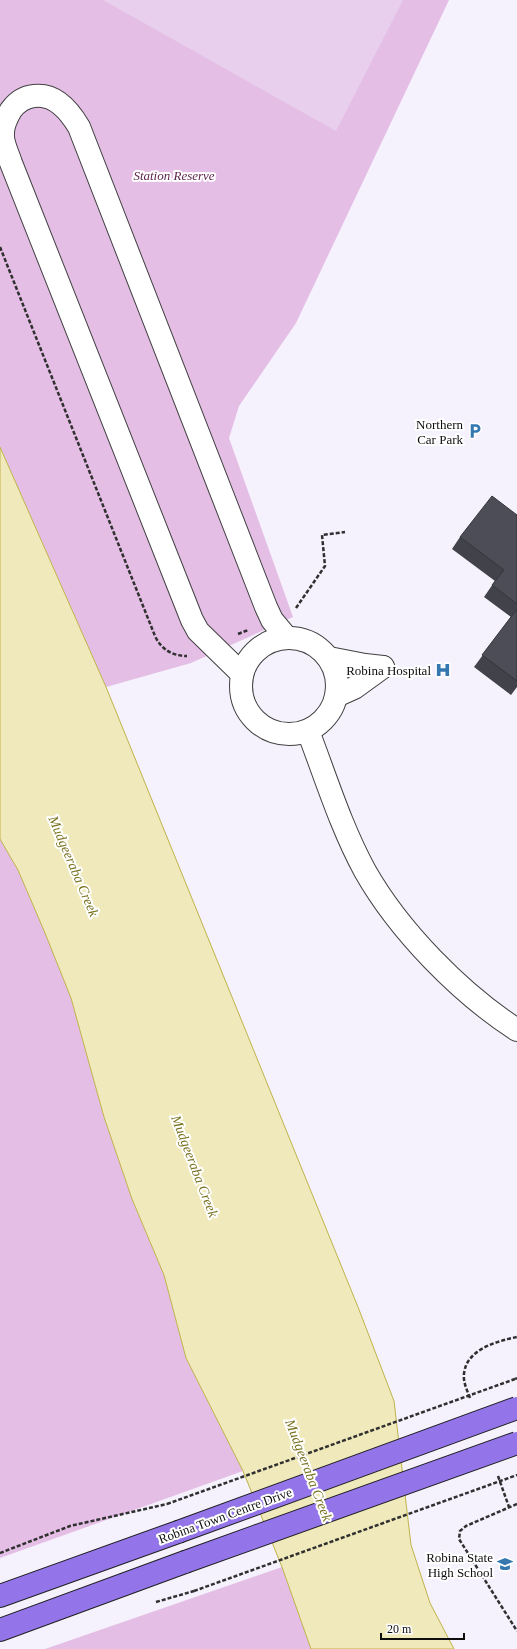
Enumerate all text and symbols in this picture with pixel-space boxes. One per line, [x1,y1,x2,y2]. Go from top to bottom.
park label: Station Reserve [133,168,215,183]
place label: Northern Car Park [416,417,463,447]
parking icon: Northern Car Park [466,422,484,440]
hospital icon: Robina Hospital [434,661,452,679]
place label: Robina Hospital [346,663,431,678]
water label: Mudgeeraba Creek [45,813,102,920]
water label: Mudgeeraba Creek [168,1112,221,1220]
water label: Mudgeeraba Creek [282,1416,335,1524]
street label: Robina Town Centre Drive [156,1484,294,1547]
place label: Robina State High School [426,1550,493,1580]
school or university icon: Robina State High School [496,1555,514,1573]
scale bar [381,1615,464,1641]
text: 20 m [387,1622,412,1636]

